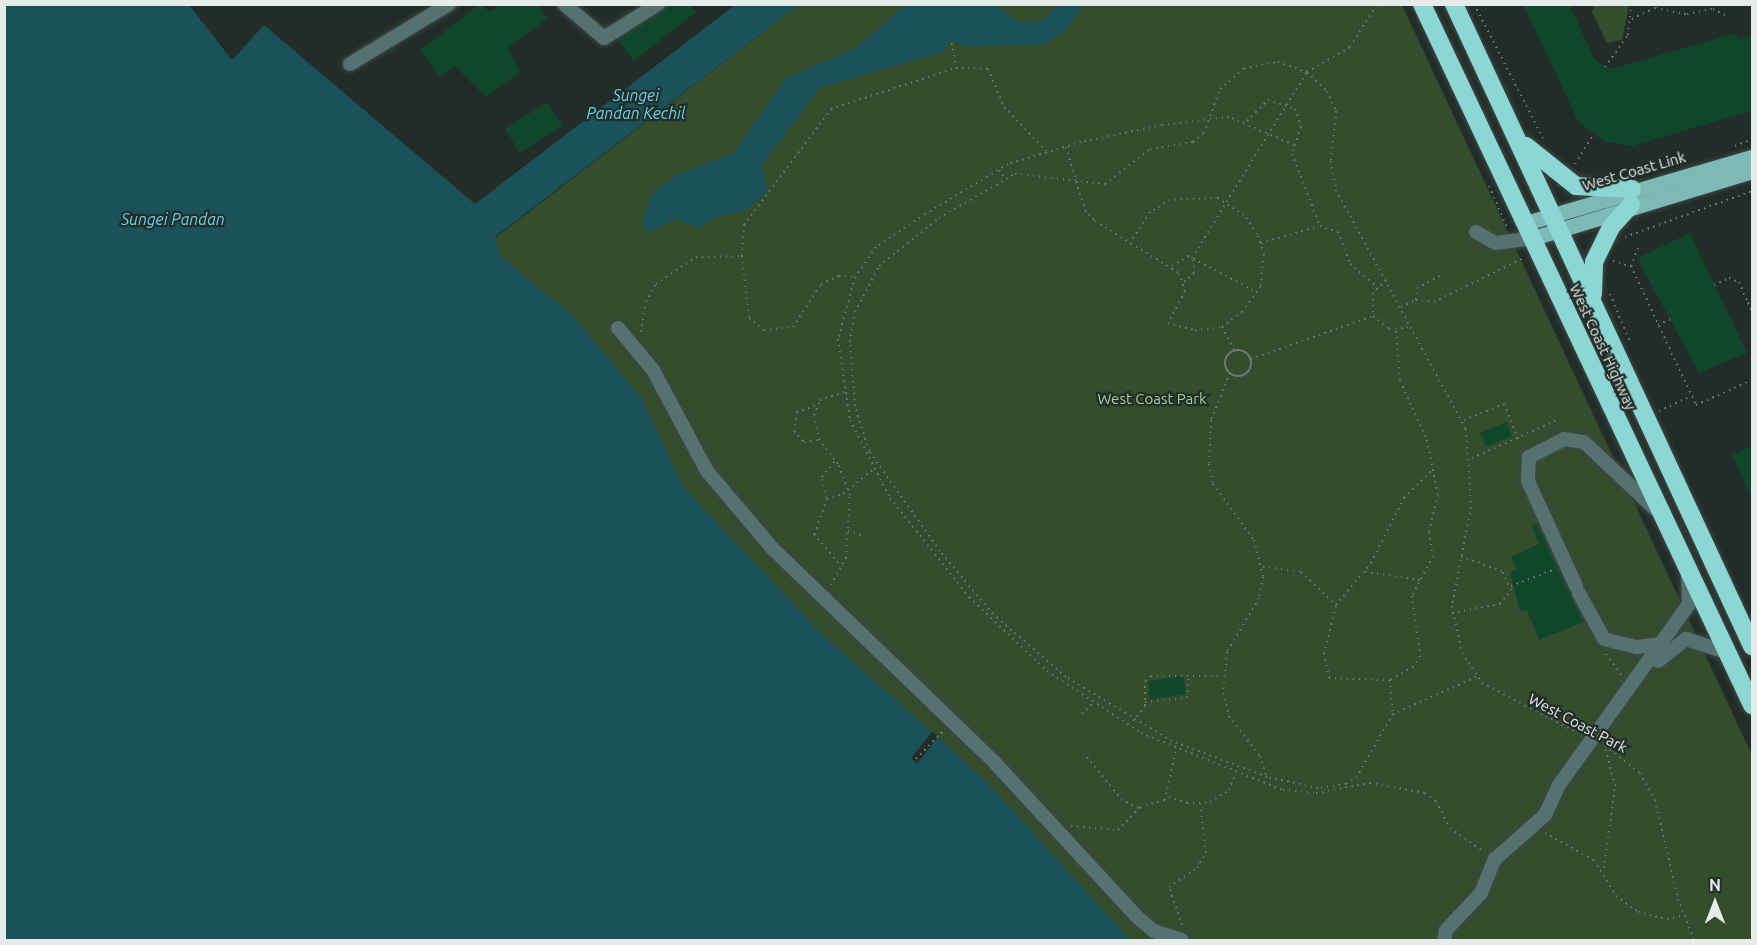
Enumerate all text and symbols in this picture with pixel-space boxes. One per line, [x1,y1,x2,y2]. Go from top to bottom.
water label: Sungei Pandan Kechil [586,85,686,123]
street label: West Coast Link [1580,148,1688,194]
water label: Sungei Pandan [121,209,225,229]
street label: West Coast Highway [1566,281,1640,413]
park label: West Coast Park [1097,390,1207,408]
street label: West Coast Park [1526,689,1630,757]
north arrow [1685,873,1745,933]
text: N [1709,876,1721,894]

